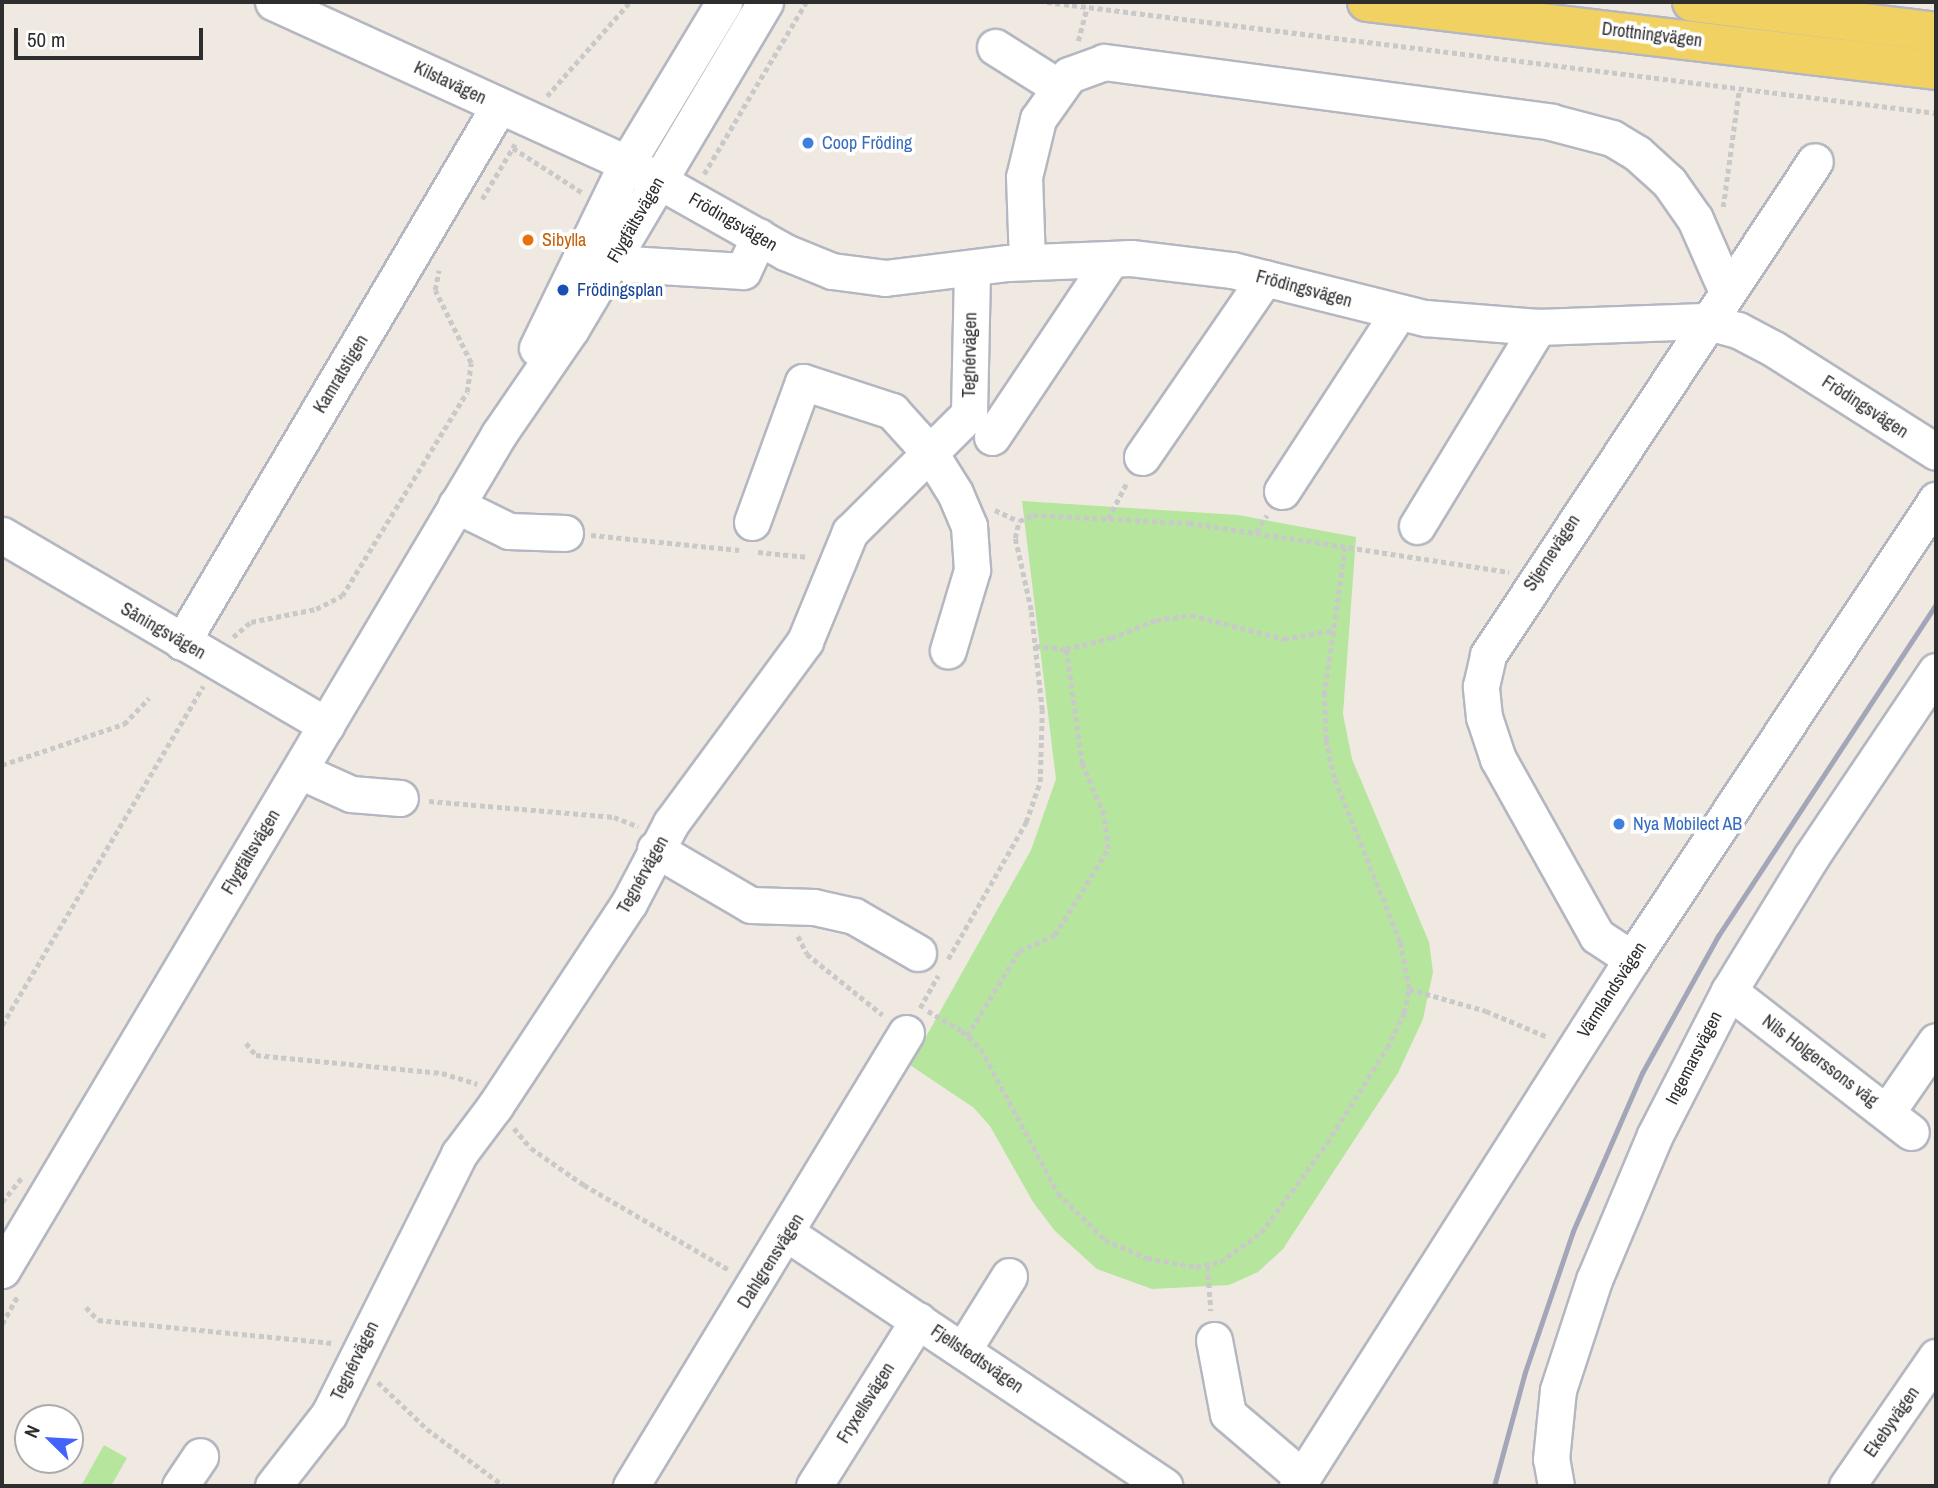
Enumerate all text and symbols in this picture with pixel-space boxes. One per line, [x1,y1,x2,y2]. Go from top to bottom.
scale bar [18,14,206,58]
street label: Drottningvägen [1601,18,1703,52]
text: 50 m [27,25,65,54]
street label: Kilstavägen [410,57,490,109]
place label: Coop Fröding [822,132,912,154]
marker: Coop Fröding [800,135,816,151]
street label: Flygfältsvägen [603,173,669,267]
street label: Frödingsvägen [685,188,781,256]
place label: Sibylla [542,229,586,251]
marker: Sibylla [520,232,536,248]
street label: Frödingsvägen [1254,266,1354,312]
place label: Frödingsplan [577,279,663,301]
marker: Frödingsplan [555,282,571,298]
street label: Tegnérvägen [958,312,982,398]
street label: Kamratstigen [309,331,373,417]
street label: Frödingsvägen [1818,371,1912,443]
street label: Stjernevägen [1519,511,1585,595]
street label: Såningsvägen [117,598,209,664]
street label: Flygfältsvägen [217,806,285,898]
place label: Nya Mobilect AB [1633,813,1743,835]
marker: Nya Mobilect AB [1611,816,1627,832]
street label: Tegnérvägen [613,832,673,918]
street label: Värmlandsvägen [1573,938,1651,1042]
street label: Ingemarsvägen [1661,1008,1727,1108]
street label: Nils Holgerssons väg [1758,1010,1882,1112]
street label: Dahlgrensvägen [733,1210,809,1312]
street label: Tegnérvägen [327,1318,383,1404]
street label: Fjellstedtsvägen [927,1320,1027,1398]
street label: Fryxellsvägen [833,1359,899,1447]
street label: Ekebyvägen [1860,1383,1924,1461]
north arrow [14,1404,84,1474]
text: N [17,1421,46,1442]

